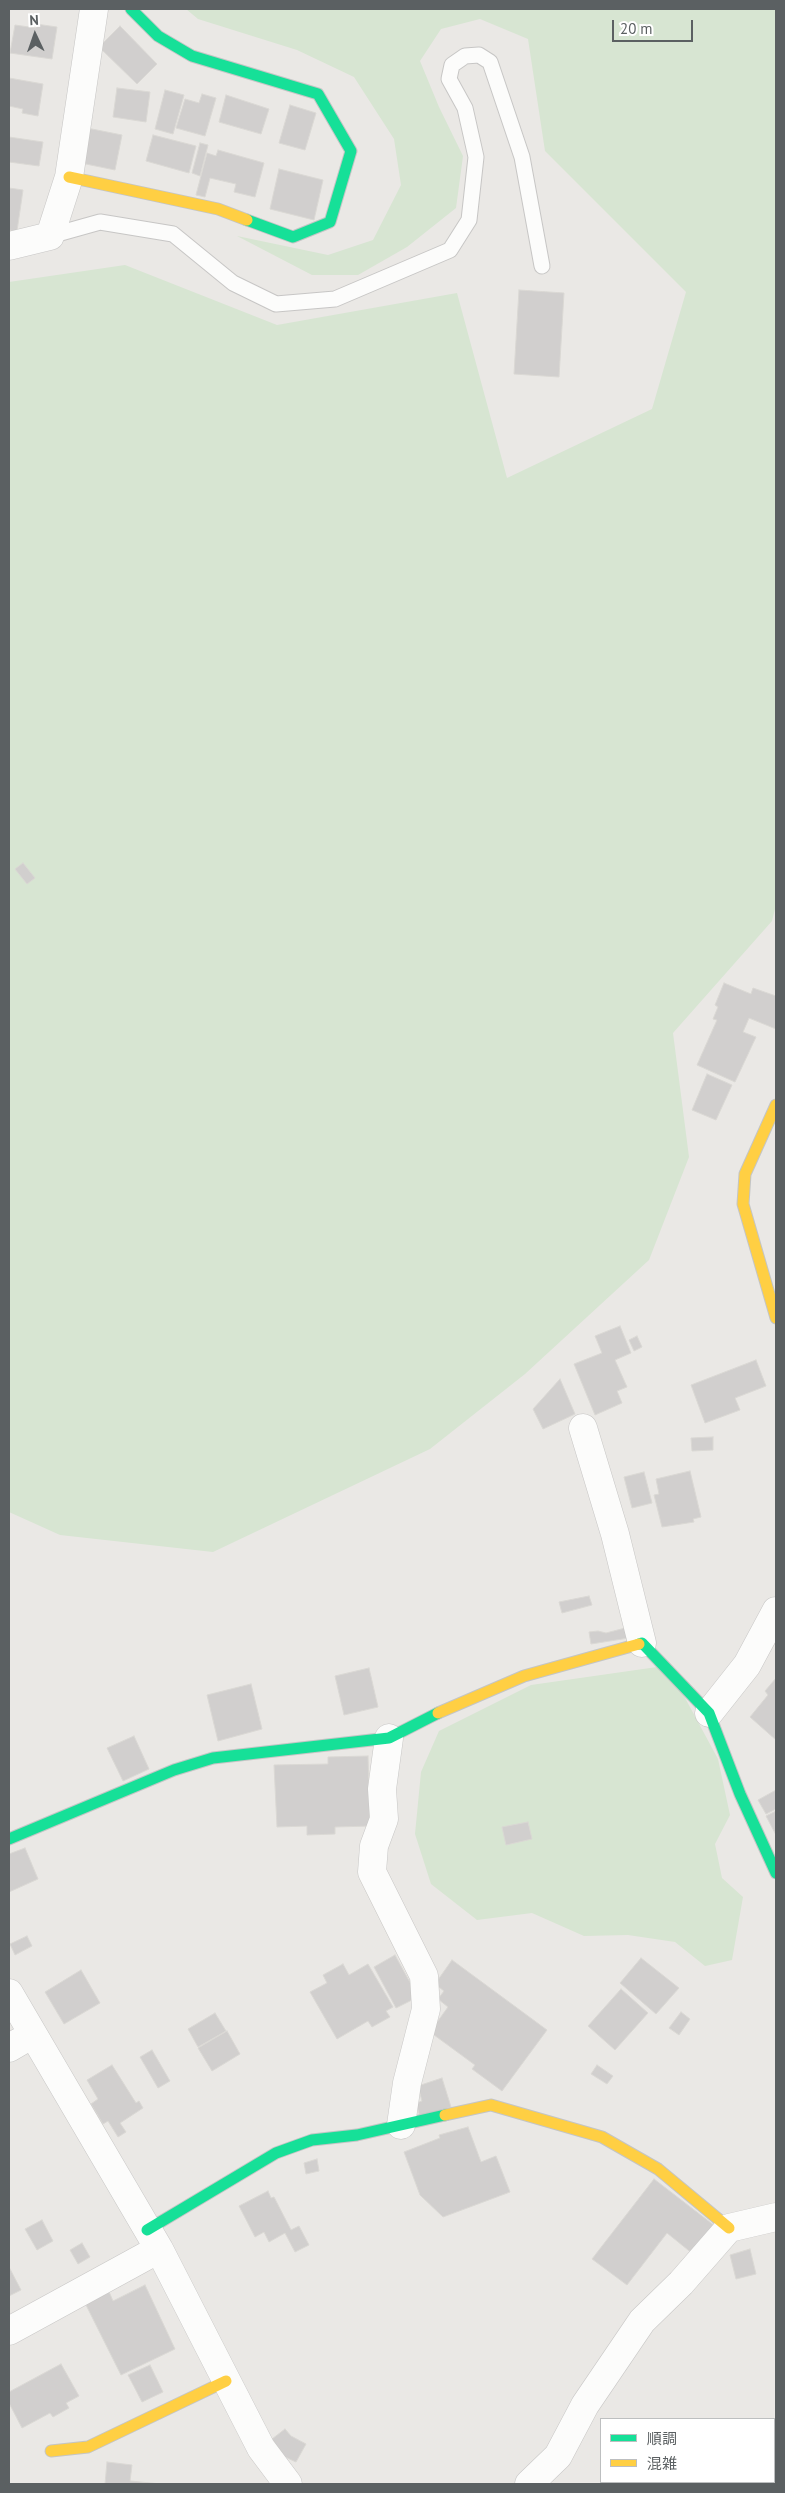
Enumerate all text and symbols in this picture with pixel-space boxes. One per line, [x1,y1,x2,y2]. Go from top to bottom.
north arrow [10,10,60,60]
scale bar [615,10,696,42]
text: N [29,11,39,29]
text: 20 m [620,19,653,38]
legend [600,2418,775,2483]
text: 順調 [647,2429,677,2448]
text: 混雑 [647,2454,677,2473]

